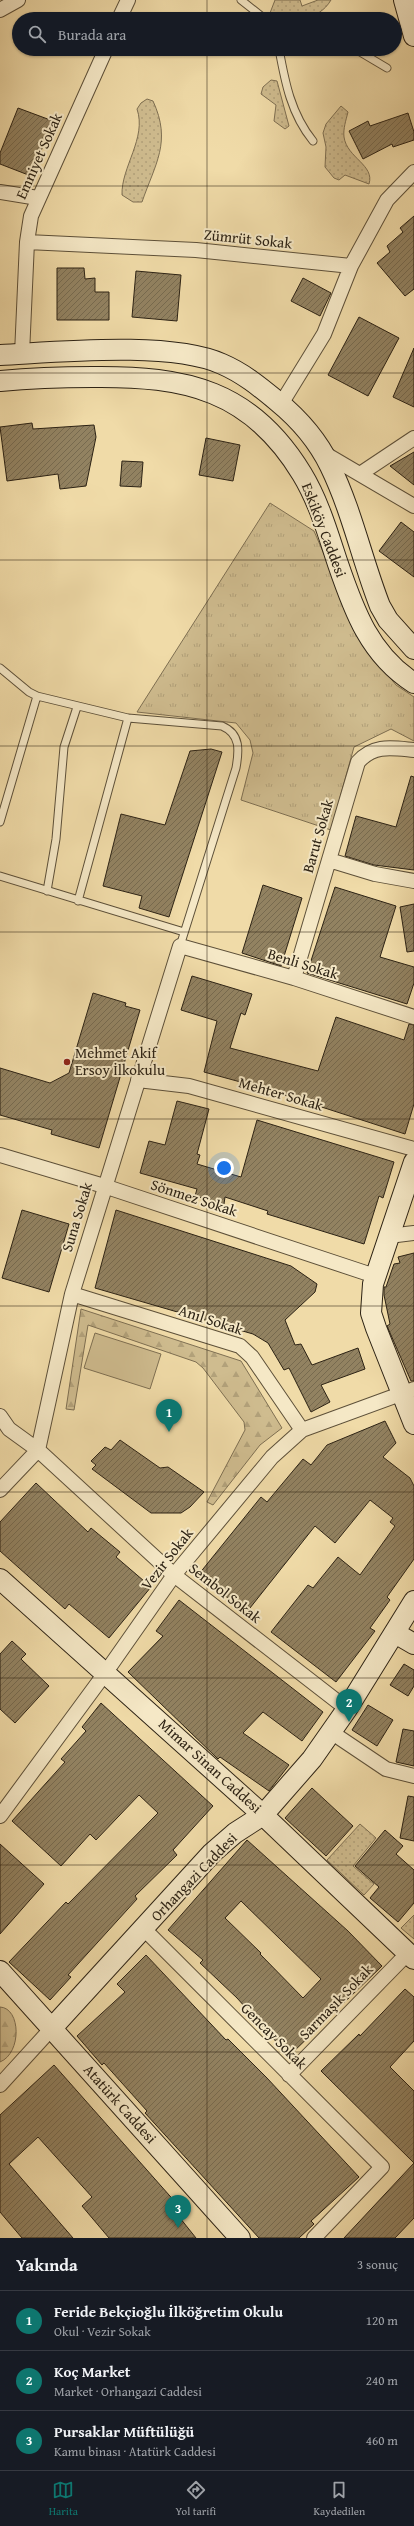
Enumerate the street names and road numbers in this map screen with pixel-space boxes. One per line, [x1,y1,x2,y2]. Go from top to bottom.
street label: Emniyet Sokak [10,109,67,202]
street label: Zümrüt Sokak [203,223,294,254]
street label: Eskiköy Caddesi [297,479,352,580]
street label: Barut Sokak [297,796,338,875]
street label: Benli Sokak [265,943,341,984]
street label: Mehter Sokak [236,1071,326,1116]
street label: Sönmez Sokak [148,1174,240,1222]
street label: Suna Sokak [56,1179,97,1254]
street label: Anıl Sokak [176,1299,246,1340]
street label: Vezir Sokak [136,1523,198,1594]
street label: Sembol Sokak [185,1558,266,1628]
street label: Mimar Sinan Caddesi [154,1713,267,1818]
street label: Orhangazi Caddesi [146,1828,242,1926]
street label: Sarmaşık Sokak [294,1959,378,2044]
street label: Gencay Sokak [236,1998,312,2074]
street label: Atatürk Caddesi [79,2059,162,2148]

